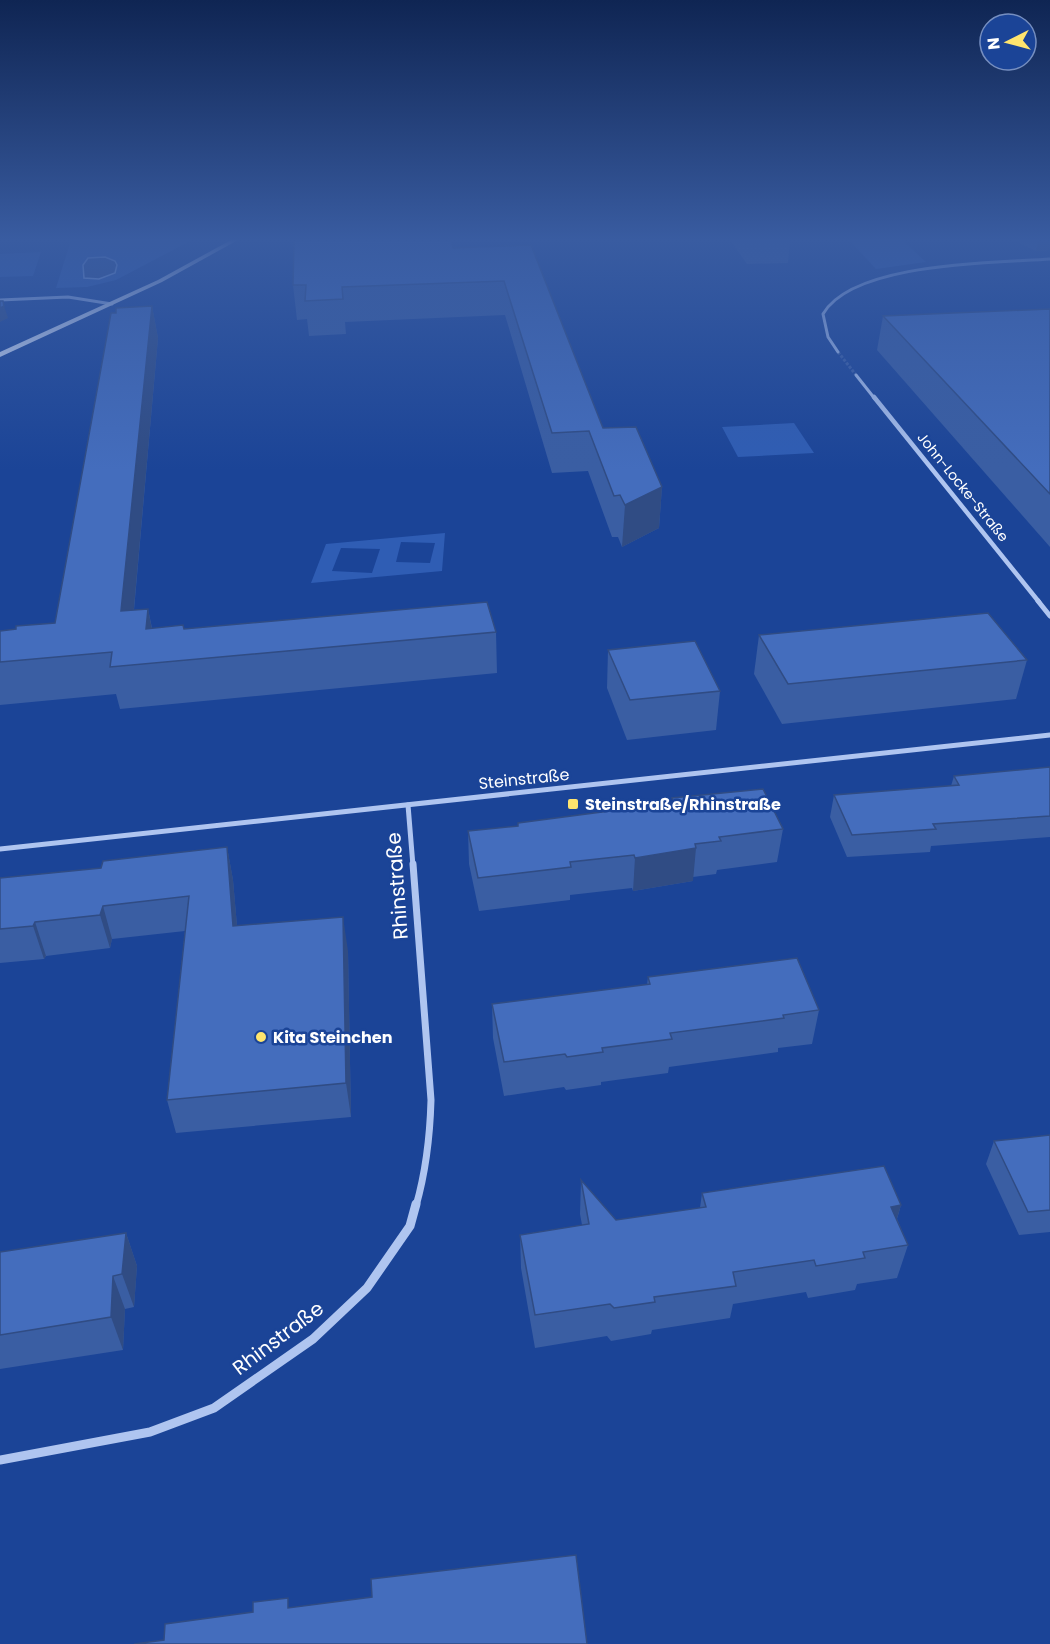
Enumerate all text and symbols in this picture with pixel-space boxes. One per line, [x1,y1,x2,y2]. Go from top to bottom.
north arrow [978,12,1038,72]
text: N [982,36,1006,51]
street label: John-Locke-Straße [913,428,1014,546]
street label: Steinstraße [478,763,571,795]
place label: Steinstraße/Rhinstraße [585,793,781,816]
marker: Steinstraße/Rhinstraße [566,797,580,811]
street label: Rhinstraße [379,831,415,941]
place label: Kita Steinchen [273,1026,392,1049]
marker: Kita Steinchen [254,1030,268,1044]
street label: Rhinstraße [227,1294,329,1382]

